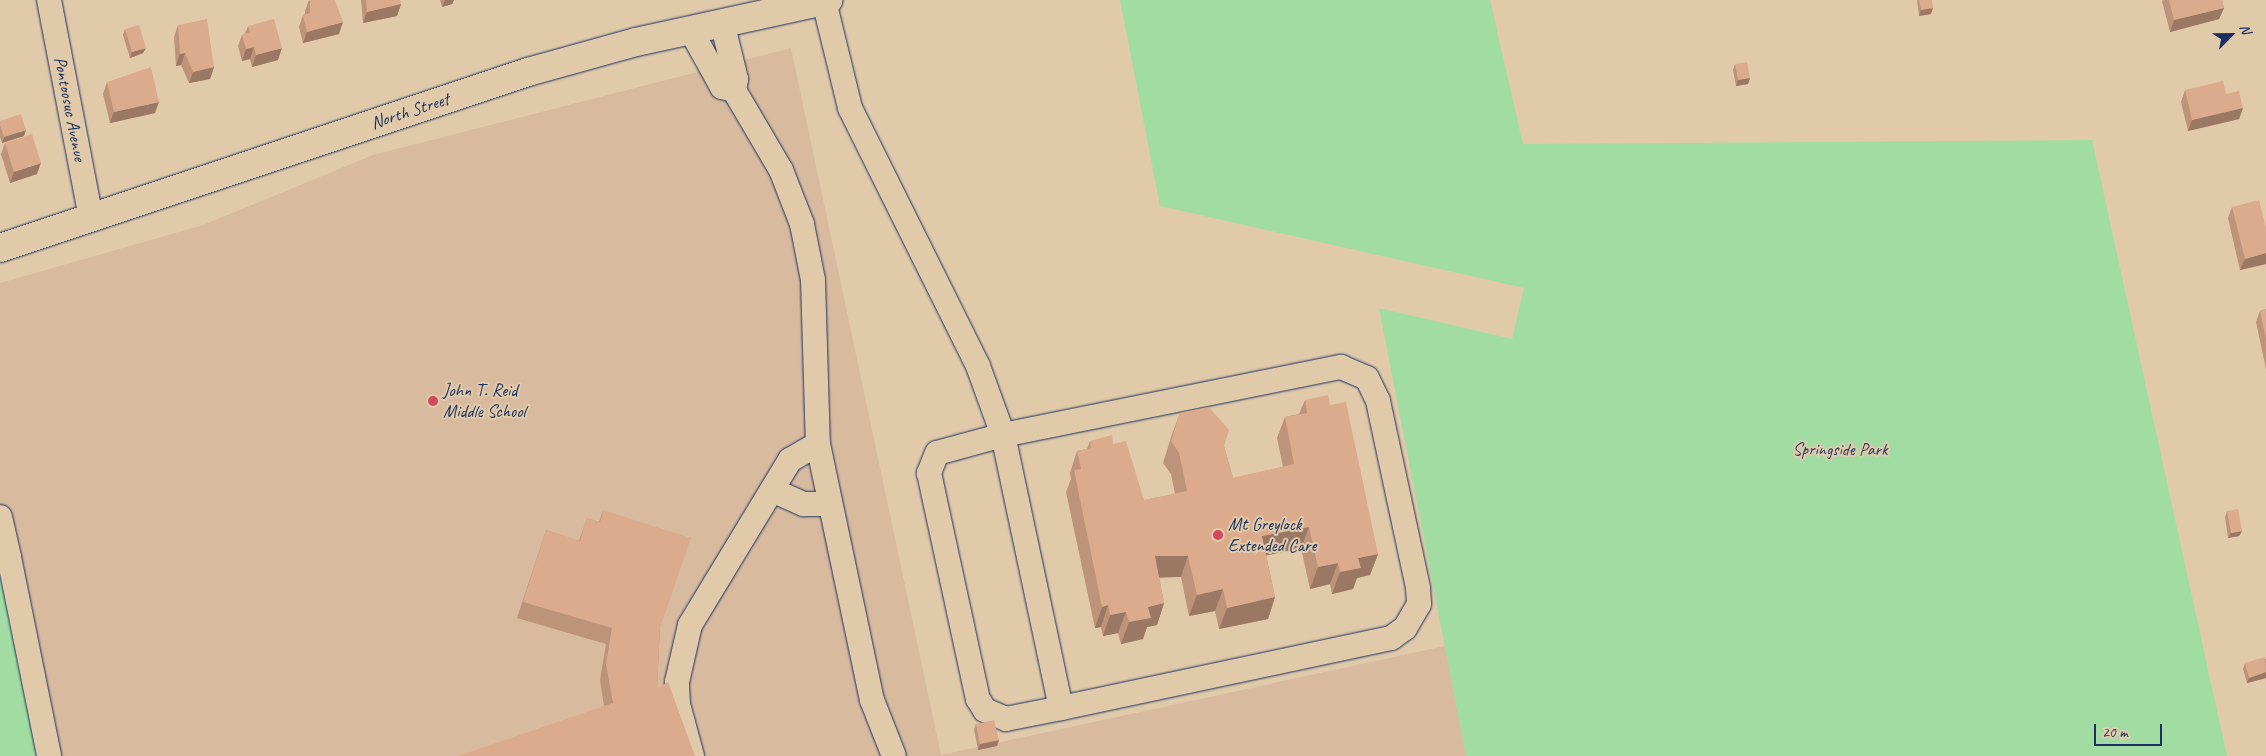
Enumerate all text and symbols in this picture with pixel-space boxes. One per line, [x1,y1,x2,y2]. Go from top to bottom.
north arrow [2206,10,2256,60]
text: N [2236,22,2255,36]
street label: Pontoosuc Avenue [49,55,91,163]
street label: North Street [368,88,452,134]
place label: John T. Reid Middle School [443,380,526,422]
marker: John T. Reid Middle School [427,395,439,407]
park label: Springside Park [1792,438,1888,460]
place label: Mt Greylock Extended Care [1228,514,1317,556]
marker: Mt Greylock Extended Care [1212,529,1224,541]
scale bar [2096,714,2164,746]
text: 20 m [2102,723,2128,742]

